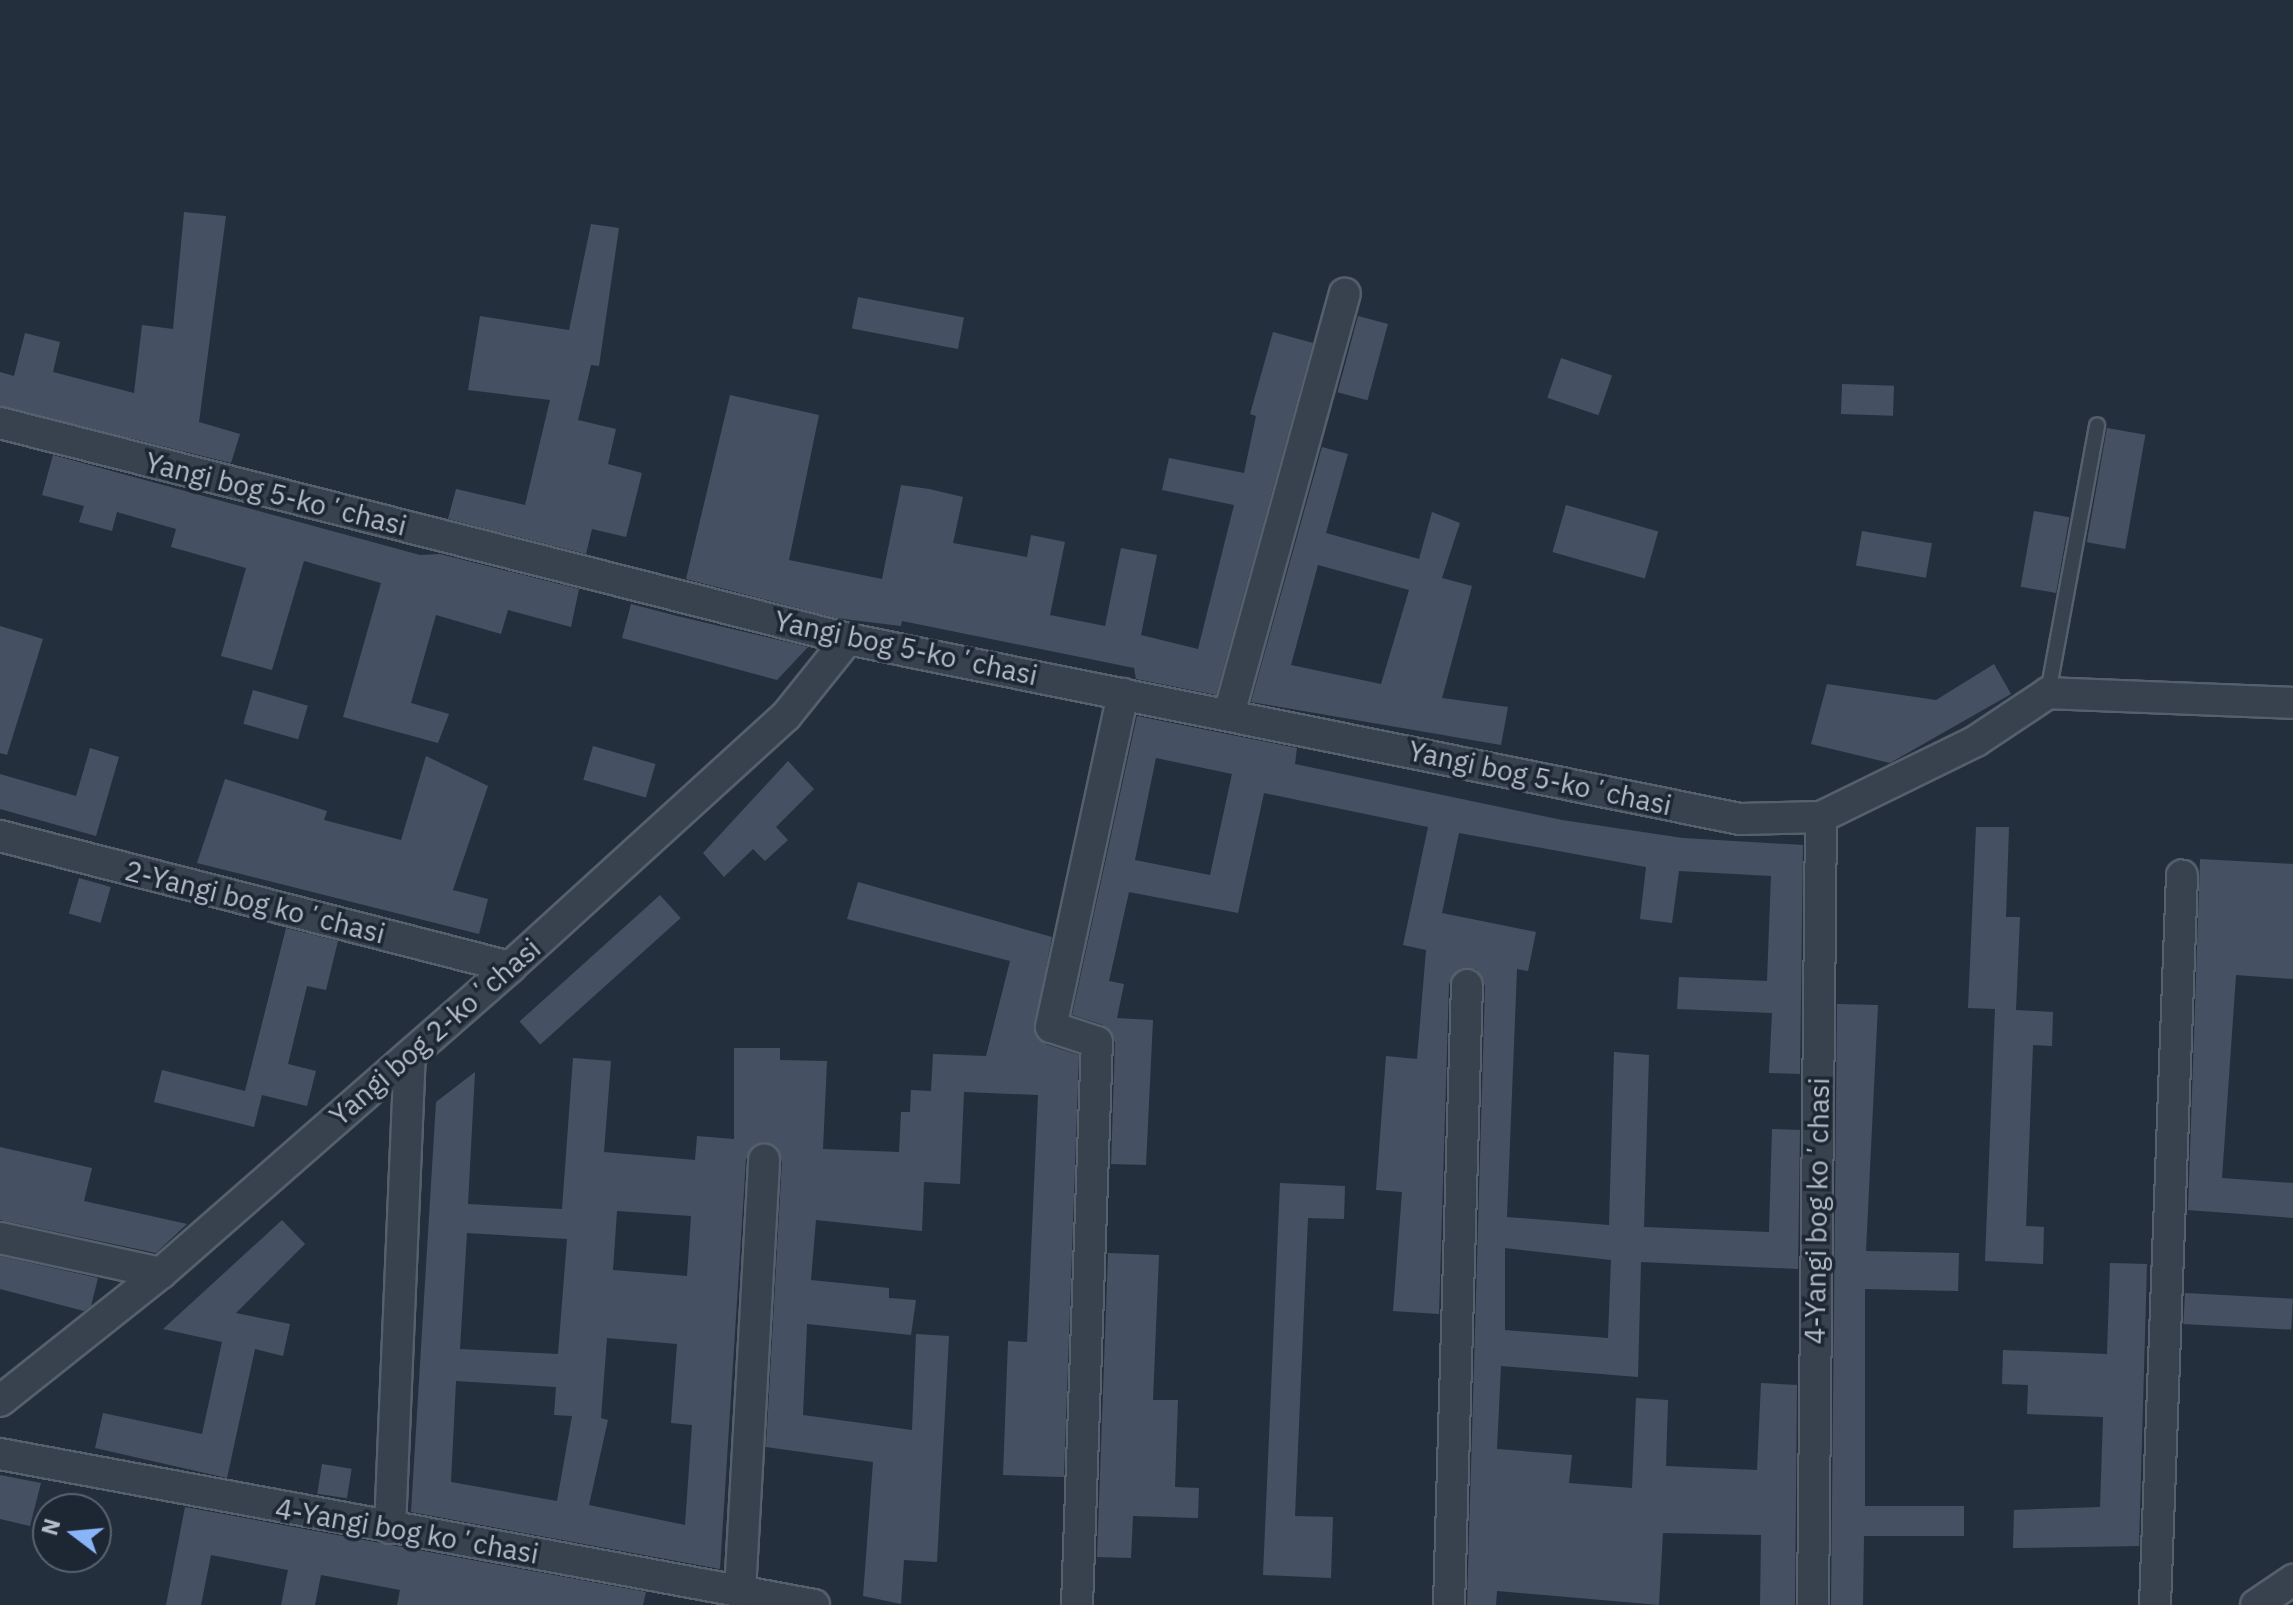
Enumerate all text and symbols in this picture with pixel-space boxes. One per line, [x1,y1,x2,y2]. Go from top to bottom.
street label: Yangi bog 5-koʼchasi [142,445,410,543]
street label: Yangi bog 5-koʼchasi [771,604,1041,692]
street label: Yangi bog 5-koʼchasi [1405,734,1675,822]
street label: 2-Yangi bog koʼchasi [122,853,388,951]
street label: Yangi bog 2-koʼchasi [323,931,547,1133]
street label: 4-Yangi bog koʼchasi [1798,1077,1836,1345]
street label: 4-Yangi bog koʼchasi [273,1491,541,1571]
north arrow [32,1493,112,1573]
text: N [34,1515,67,1538]

